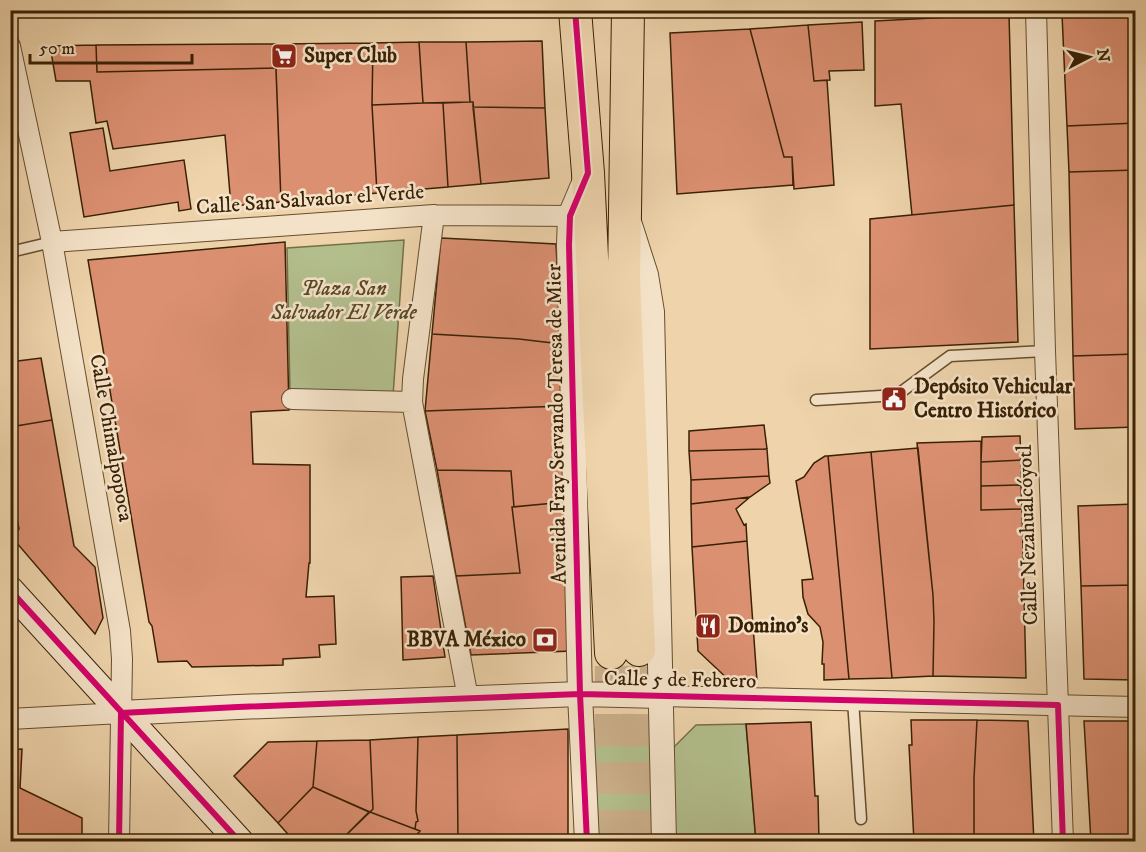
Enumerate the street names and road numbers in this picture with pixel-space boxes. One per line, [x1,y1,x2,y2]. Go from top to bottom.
street label: Calle San Salvador el Verde [195,179,425,221]
street label: Avenida Fray Servando Teresa de Mier [541,263,573,584]
street label: Calle Chimalpopoca [83,352,139,524]
street label: Calle Nezahualcóyotl [1012,444,1044,626]
street label: Calle 5 de Febrero [603,666,757,694]

